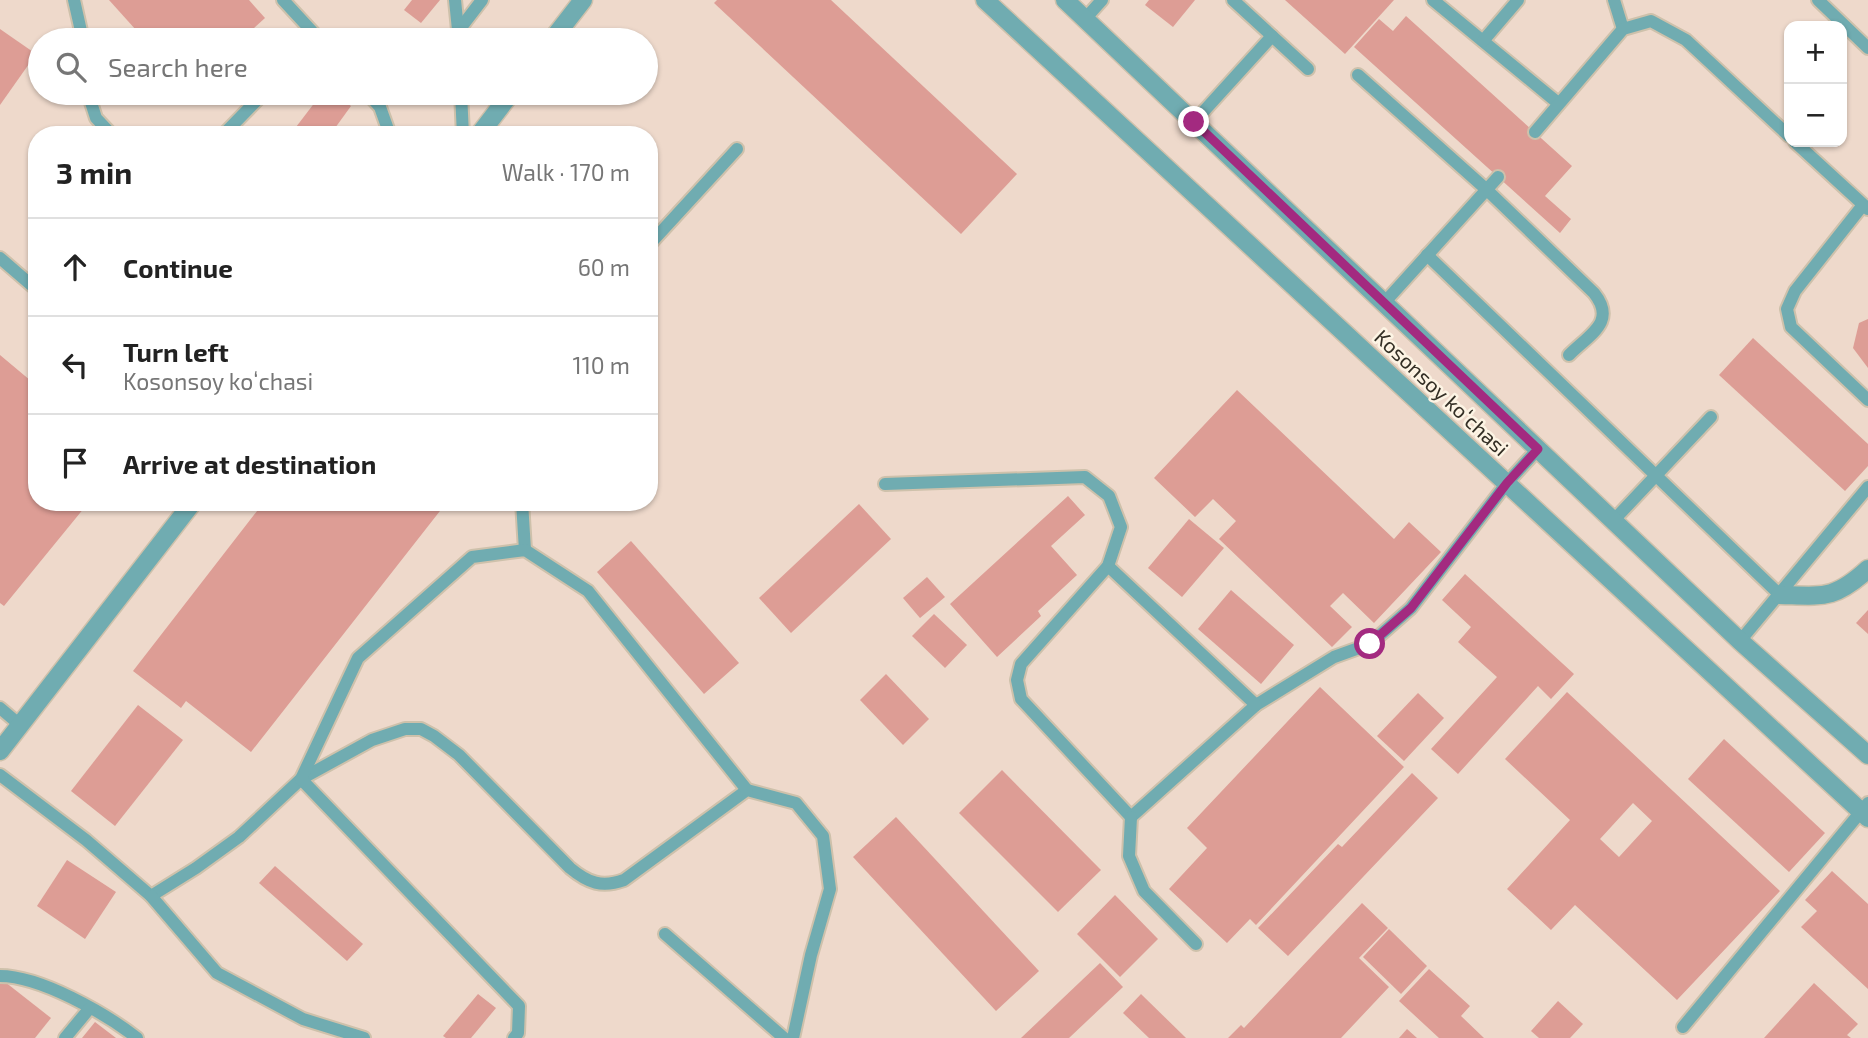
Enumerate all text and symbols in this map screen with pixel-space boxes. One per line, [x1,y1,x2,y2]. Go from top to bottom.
map controls [1784,21,1847,147]
button: + [1784,21,1847,84]
search box [28,28,658,105]
icon: search [52,48,90,86]
text: Search here [108,51,248,82]
button: − [1784,84,1847,147]
route end [1178,106,1209,137]
text: 3 min [56,154,132,190]
text: Walk · 170 m [502,158,630,186]
icon: ahead [56,248,94,286]
text: Continue [123,252,233,283]
text: 60 m [578,253,630,281]
street label: Kosonsoy koʻchasi [1370,324,1514,460]
text: Turn left [123,336,229,367]
icon: left [56,346,94,384]
text: 110 m [573,351,630,379]
text: Kosonsoy koʻchasi [123,367,313,395]
icon: arrive [56,444,94,482]
text: Arrive at destination [123,448,376,479]
route start [1354,628,1385,659]

